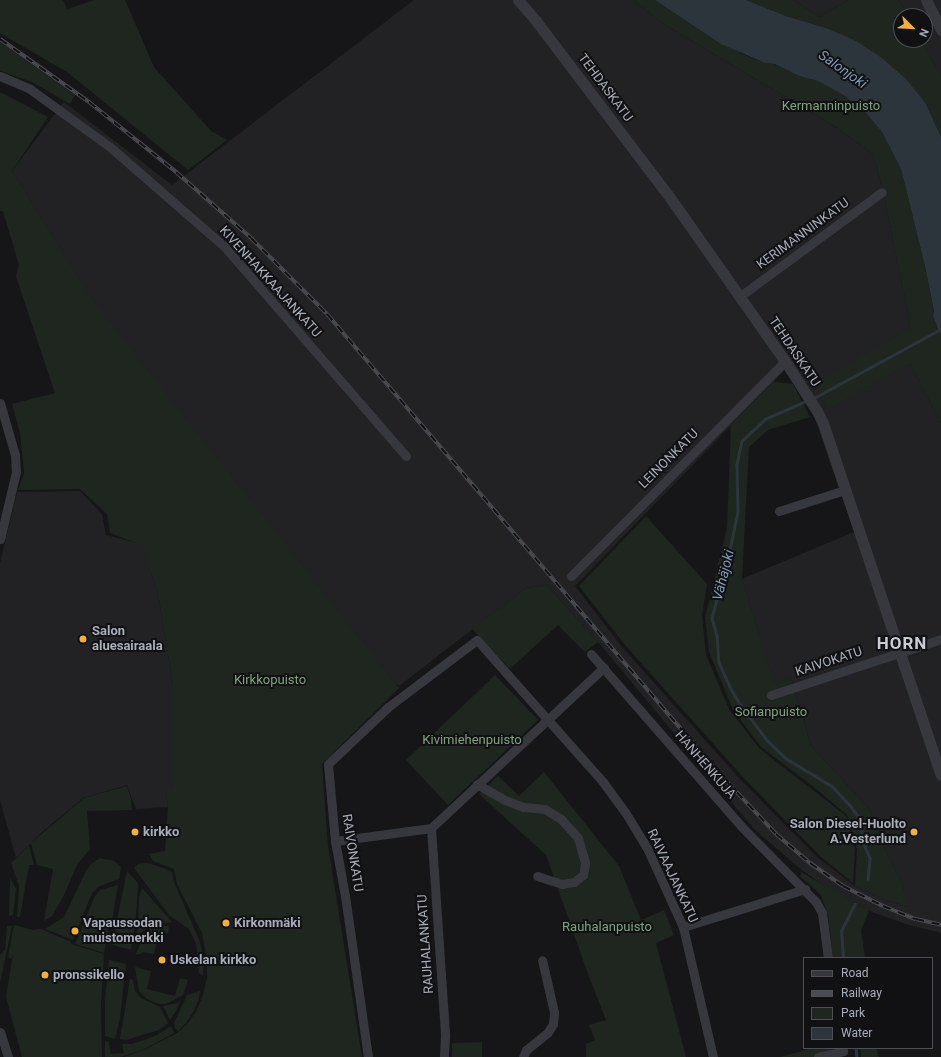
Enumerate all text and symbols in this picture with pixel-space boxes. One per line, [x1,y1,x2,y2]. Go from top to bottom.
north arrow [893,8,933,48]
text: N [916,26,931,39]
water label: Salonjoki [816,46,870,92]
street label: TEHDASKATU [574,51,636,125]
park label: Kermanninpuisto [782,98,880,114]
street label: KERIMANNINKATU [754,195,852,273]
street label: KIVENHAKKAAJANKATU [216,223,324,341]
street label: TEHDASKATU [765,314,823,390]
street label: LEINONKATU [636,426,702,492]
water label: Vähäjoki [709,548,737,602]
place label: Salon aluesairaala [92,624,163,655]
marker: Salon aluesairaala [77,633,89,645]
district label: HORN [877,634,927,654]
street label: KAIVOKATU [794,644,864,680]
park label: Kirkkopuisto [234,672,306,688]
park label: Sofianpuisto [735,704,807,720]
street label: HANHENKUJA [671,728,739,802]
park label: Kivimiehenpuisto [422,732,522,748]
street label: RAIVONKATU [338,813,366,893]
place label: Salon Diesel-Huolto A.Vesterlund [790,817,906,848]
place label: kirkko [143,824,179,840]
marker: kirkko [130,827,140,837]
street label: RAIVAAJANKATU [643,827,701,925]
marker: Salon Diesel-Huolto A.Vesterlund [909,827,919,837]
street label: RAUHALANKATU [415,894,437,994]
place label: Kirkonmäki [234,915,301,931]
place label: Vapaussodan muistomerkki [83,916,164,947]
marker: Kirkonmäki [221,918,231,928]
park label: Rauhalanpuisto [562,919,652,935]
marker: Vapaussodan muistomerkki [70,926,80,936]
place label: Uskelan kirkko [170,952,256,968]
marker: Uskelan kirkko [157,955,167,965]
legend [803,957,933,1049]
text: Road [841,966,869,980]
place label: pronssikello [53,967,124,983]
marker: pronssikello [40,970,50,980]
text: Railway [841,986,882,1000]
text: Park [841,1006,865,1020]
text: Water [841,1026,872,1040]

